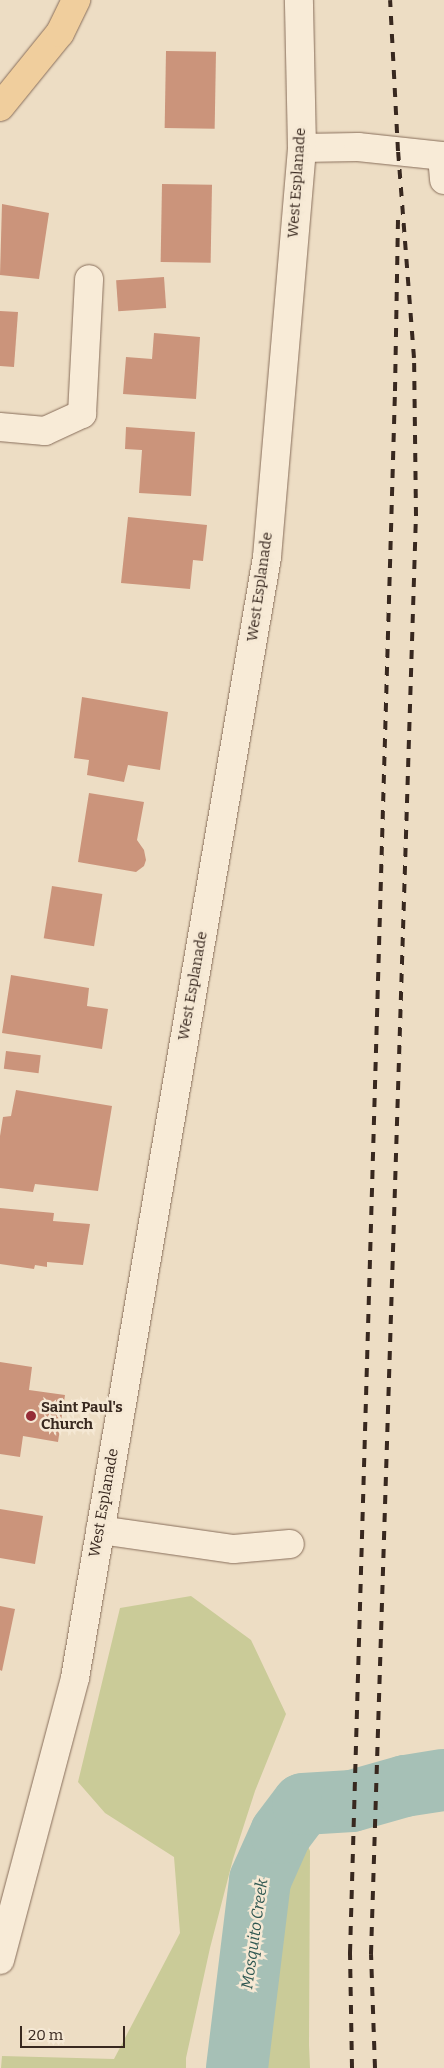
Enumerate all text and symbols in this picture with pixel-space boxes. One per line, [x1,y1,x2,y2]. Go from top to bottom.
street label: West Esplanade [284,127,310,239]
street label: West Esplanade [243,531,277,643]
street label: West Esplanade [175,930,211,1042]
place label: Saint Paul's Church [41,1398,123,1433]
marker: Saint Paul's Church [25,1410,37,1422]
street label: West Esplanade [86,1447,122,1559]
water label: Mosquito Creek [238,1878,272,1990]
scale bar [22,2016,128,2048]
text: 20 m [28,2026,63,2044]

